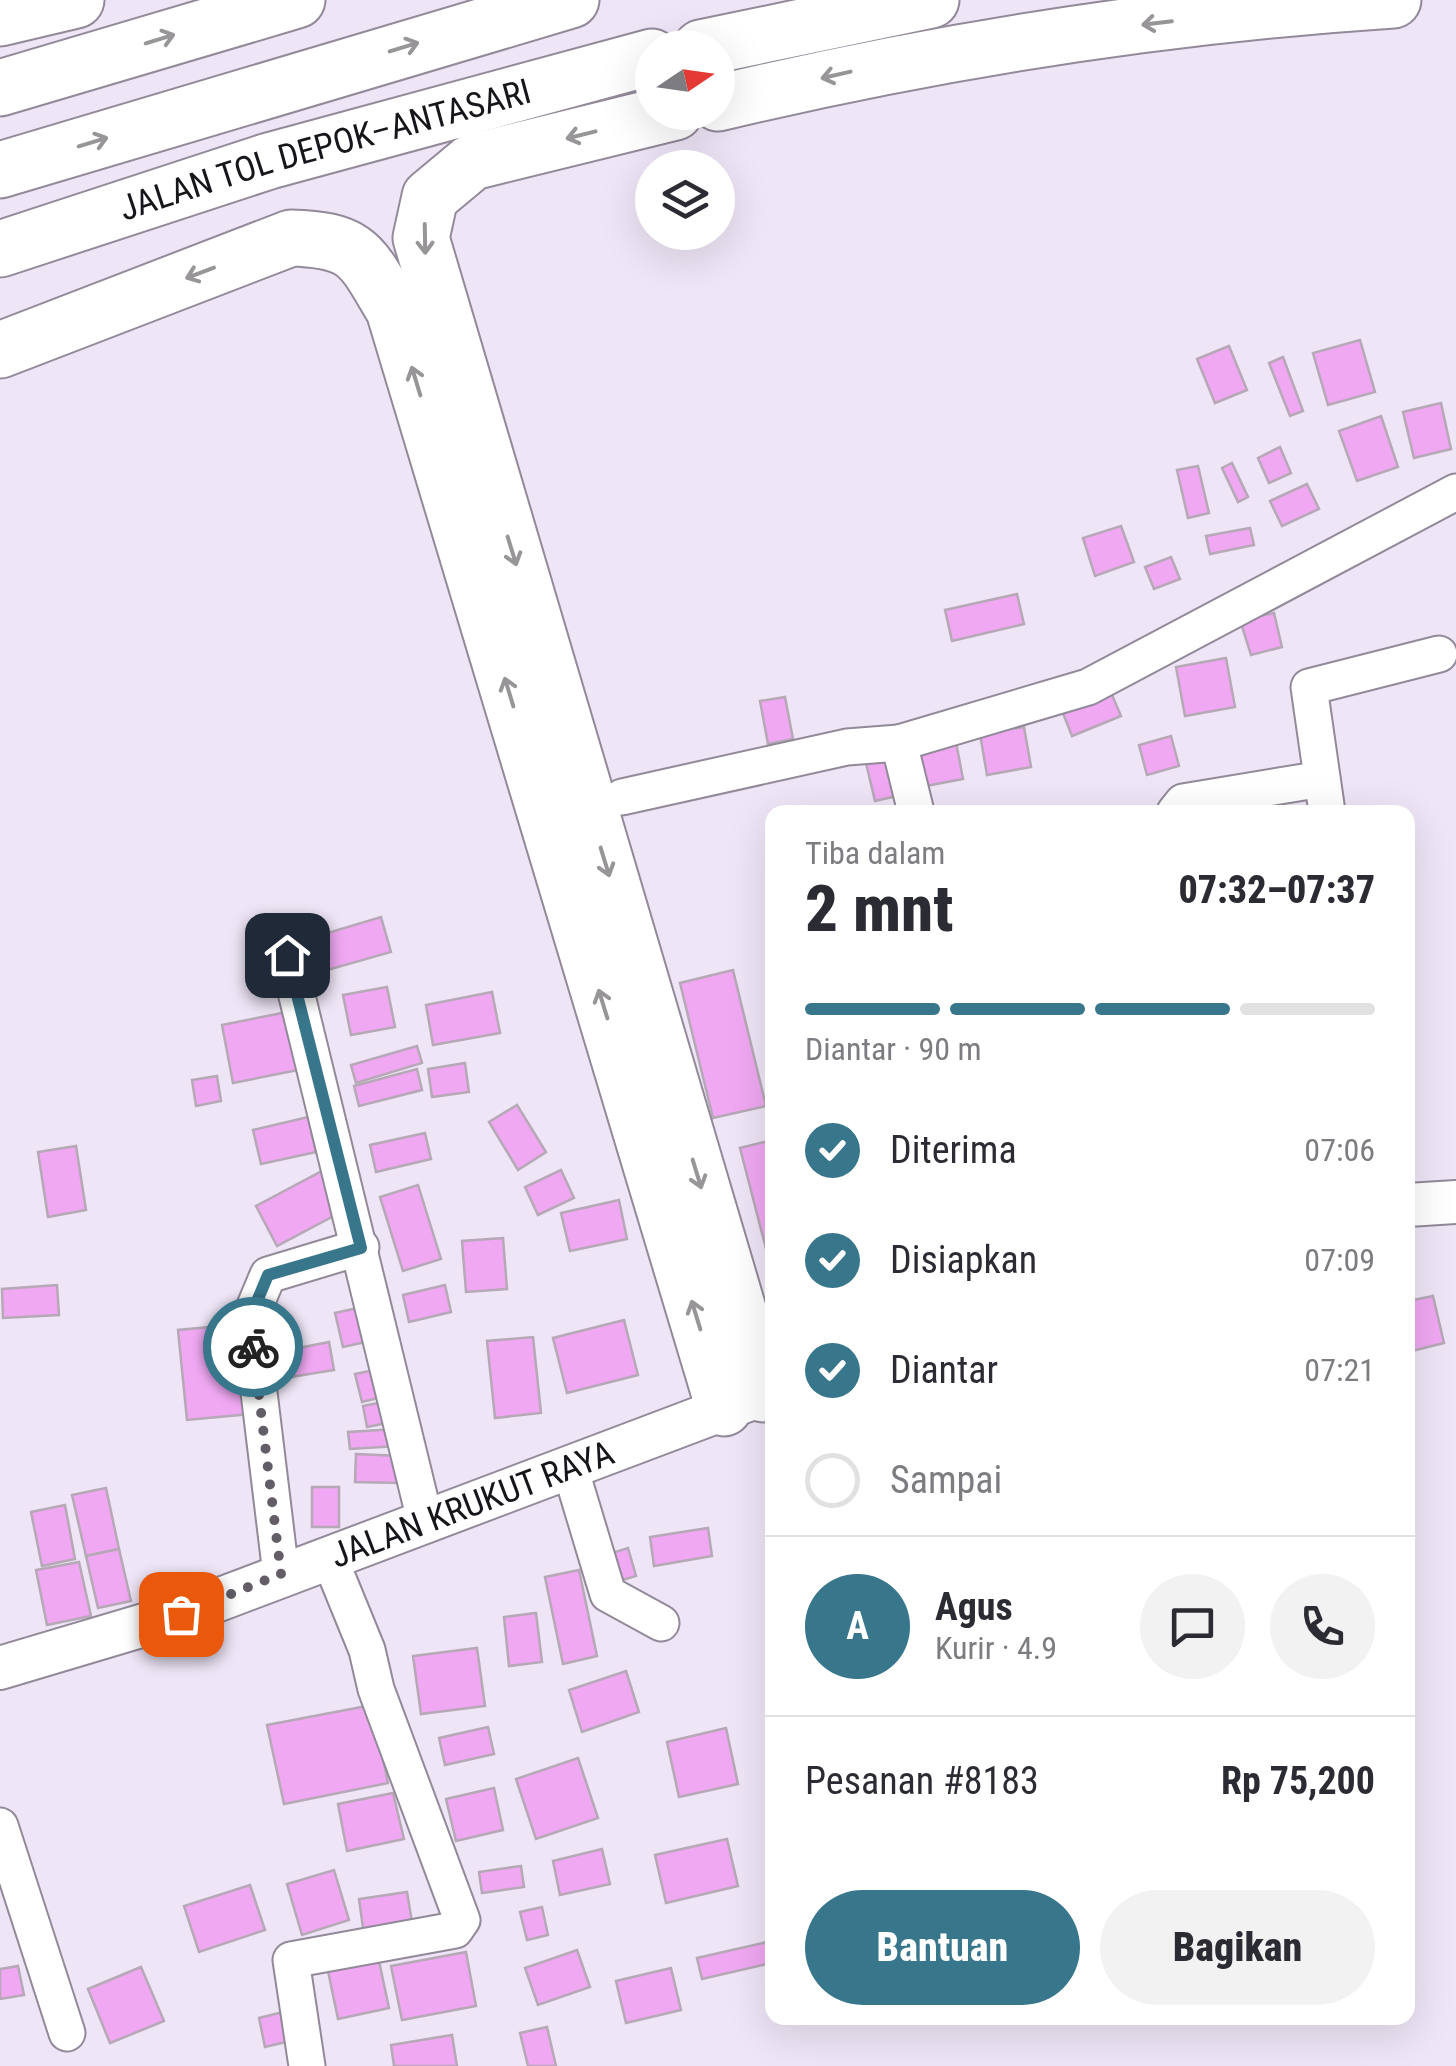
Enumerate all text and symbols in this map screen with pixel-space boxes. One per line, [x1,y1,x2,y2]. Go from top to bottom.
one-way arrow [1141,14,1173,33]
one-way arrow [144,28,175,46]
north arrow [635,30,735,130]
map controls [635,30,735,250]
one-way arrow [388,36,419,54]
one-way arrow [821,67,853,85]
street label: JALAN TOL DEPOK–ANTASARI [114,71,535,230]
one-way arrow [566,127,597,146]
one-way arrow [77,132,109,150]
button: layers [635,150,735,250]
one-way arrow [416,222,434,255]
one-way arrow [185,265,216,283]
one-way arrow [406,366,424,397]
one-way arrow [504,535,522,566]
one-way arrow [499,677,517,709]
text: Tiba dalam [805,834,945,872]
one-way arrow [597,846,615,878]
text: 07:32–07:37 [1178,868,1375,912]
text: 2 mnt [805,871,953,947]
pin [245,913,330,998]
icon: home [260,928,315,983]
one-way arrow [593,988,611,1020]
text: Diantar · 90 m [805,1030,982,1068]
icon: check [805,1123,860,1178]
text: Diterima [890,1128,1017,1172]
text: 07:06 [1304,1131,1375,1169]
one-way arrow [689,1158,707,1189]
icon: check [805,1233,860,1288]
text: Disiapkan [890,1238,1037,1282]
text: 07:09 [1304,1241,1375,1279]
courier [203,1297,303,1397]
one-way arrow [686,1300,704,1331]
icon: bike [226,1320,281,1375]
icon: check [805,1343,860,1398]
text: Diantar [890,1348,998,1392]
text: 07:21 [1304,1351,1375,1389]
street label: JALAN KRUKUT RAYA [325,1432,620,1577]
text: Sampai [890,1458,1002,1502]
pin [139,1572,224,1657]
button: chat [1140,1574,1245,1679]
button: phone [1270,1574,1375,1679]
text: Agus [935,1585,1013,1629]
icon: bag [154,1587,209,1642]
text: A [846,1604,869,1648]
text: Kurir · 4.9 [935,1629,1057,1667]
text: Pesanan #8183 [805,1759,1039,1803]
text: Rp 75,200 [1221,1759,1375,1803]
button: Bantuan [805,1890,1080,2005]
button: Bagikan [1100,1890,1375,2005]

